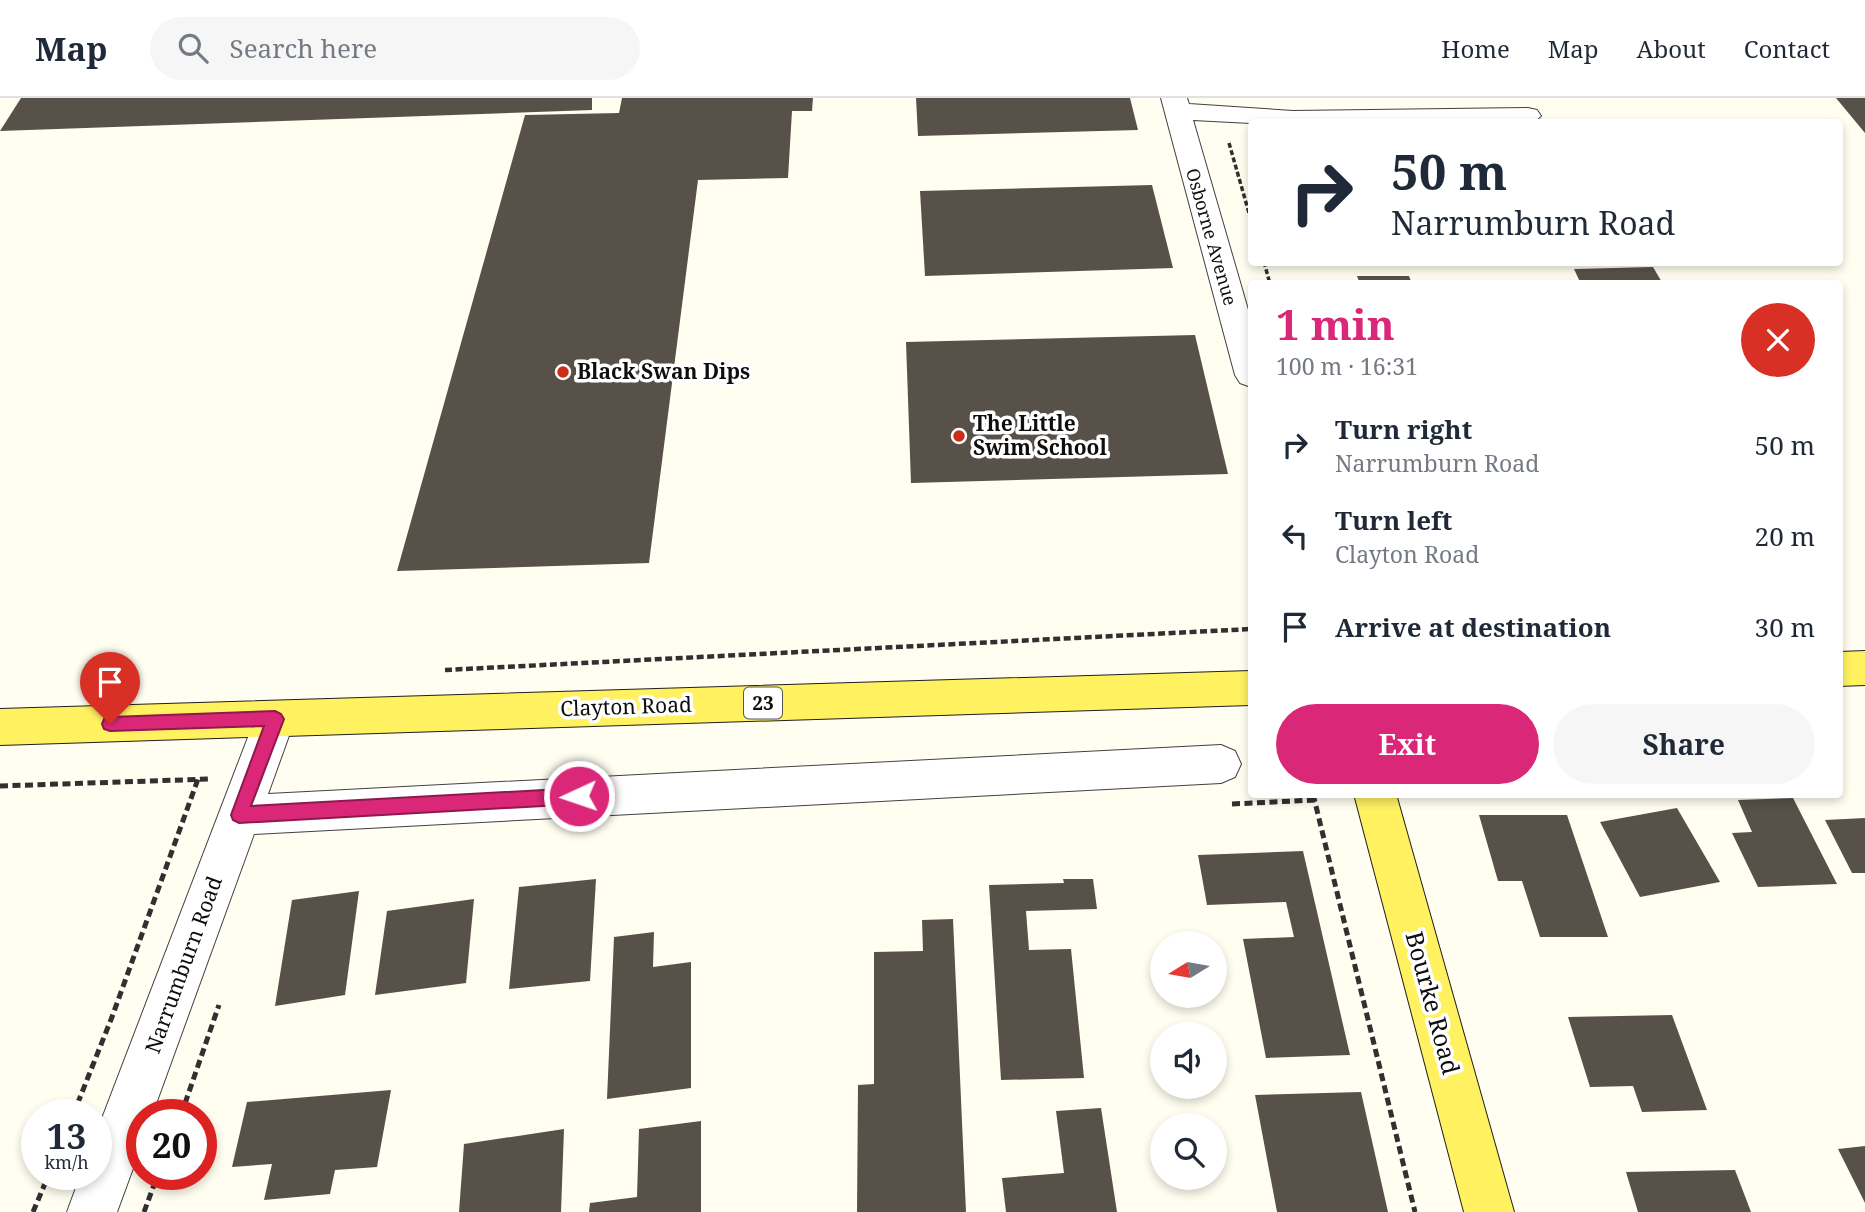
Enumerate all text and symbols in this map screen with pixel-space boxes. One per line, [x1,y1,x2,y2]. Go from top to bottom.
search box [150,17,640,80]
text: Map [35,26,108,71]
icon: search [174,29,212,67]
text: Search here [230,30,377,66]
text: Home [1441,32,1510,65]
text: Map [1548,32,1599,65]
text: About [1637,32,1706,65]
text: Contact [1744,32,1830,65]
text: 50 m [1391,138,1507,204]
icon: right [1276,147,1367,238]
street label: Osborne Avenue [1181,165,1243,308]
text: Narrumburn Road [1391,201,1675,244]
text: 1 min [1276,295,1395,352]
button: close [1741,303,1815,377]
text: 100 m · 16:31 [1276,350,1418,382]
place label: Black Swan Dips [577,357,750,385]
marker: Black Swan Dips [555,364,571,380]
place label: The Little Swim School [973,409,1108,461]
text: Turn right [1335,411,1472,447]
icon: right [1276,426,1314,464]
text: 50 m [1755,427,1815,463]
marker: The Little Swim School [951,428,967,444]
text: Narrumburn Road [1335,447,1539,479]
text: Turn left [1335,502,1452,538]
icon: left [1276,517,1314,555]
text: 20 m [1755,518,1815,554]
text: Clayton Road [1335,538,1479,570]
icon: arrive [1276,608,1314,646]
text: Arrive at destination [1335,609,1611,645]
text: 30 m [1755,609,1815,645]
pin [80,652,140,724]
icon: arrive [91,663,129,701]
road number: 23 [744,688,782,718]
street label: Clayton Road [560,690,692,722]
button: Exit [1276,704,1539,784]
button: Share [1553,704,1815,784]
position arrow [542,759,616,833]
street label: Narrumburn Road [138,872,228,1057]
street label: Bourke Road [1399,928,1468,1078]
north arrow [1150,931,1227,1008]
map controls [1150,931,1227,1190]
button: sound [1150,1022,1227,1099]
speed limit sign: 20 [126,1099,217,1190]
text: 13 [47,1112,86,1159]
button: search [1150,1113,1227,1190]
text: km/h [44,1150,89,1174]

